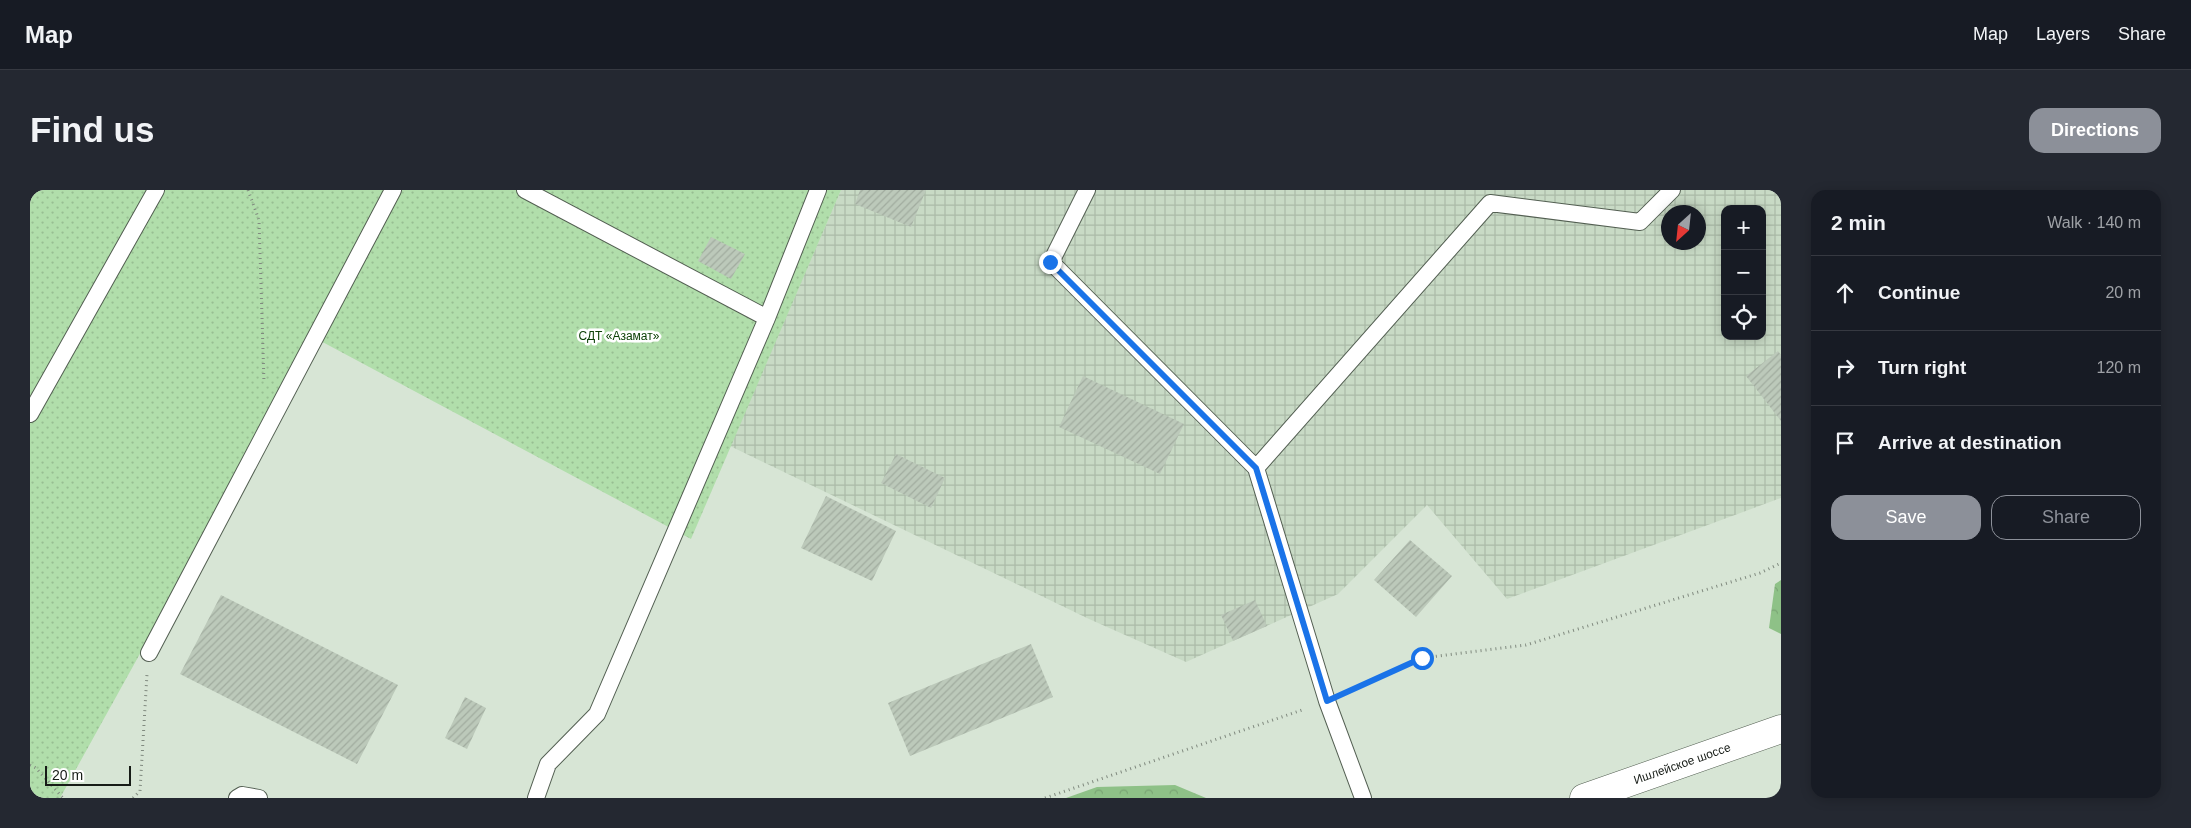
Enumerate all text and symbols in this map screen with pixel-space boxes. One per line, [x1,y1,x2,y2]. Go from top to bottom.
text: Map [25,21,73,48]
text: Map [1973,24,2008,44]
text: Layers [2036,24,2090,44]
text: Share [2118,24,2166,44]
button: Directions [2029,108,2161,153]
text: Find us [30,110,154,149]
north arrow [1661,205,1706,250]
map controls [1721,205,1766,340]
button: + [1721,205,1766,250]
text: 2 min [1831,211,1886,234]
text: Walk · 140 m [2047,214,2141,231]
button: − [1721,250,1766,295]
route end [1039,251,1062,274]
icon: ahead [1831,279,1859,307]
text: Continue [1878,282,1960,303]
text: 20 m [2105,284,2141,301]
button: locate [1721,295,1766,340]
park label: СДТ «Азамат» [579,329,660,343]
icon: right [1831,354,1859,382]
text: Turn right [1878,357,1966,378]
text: 120 m [2097,359,2141,376]
icon: arrive [1831,429,1859,457]
text: Arrive at destination [1878,432,2062,453]
button: Save [1831,495,1981,540]
button: Share [1991,495,2141,540]
route start [1411,647,1434,670]
street label: Ишлейское шоссе [1632,740,1733,787]
scale bar [45,763,131,786]
text: 20 m [52,767,83,783]

